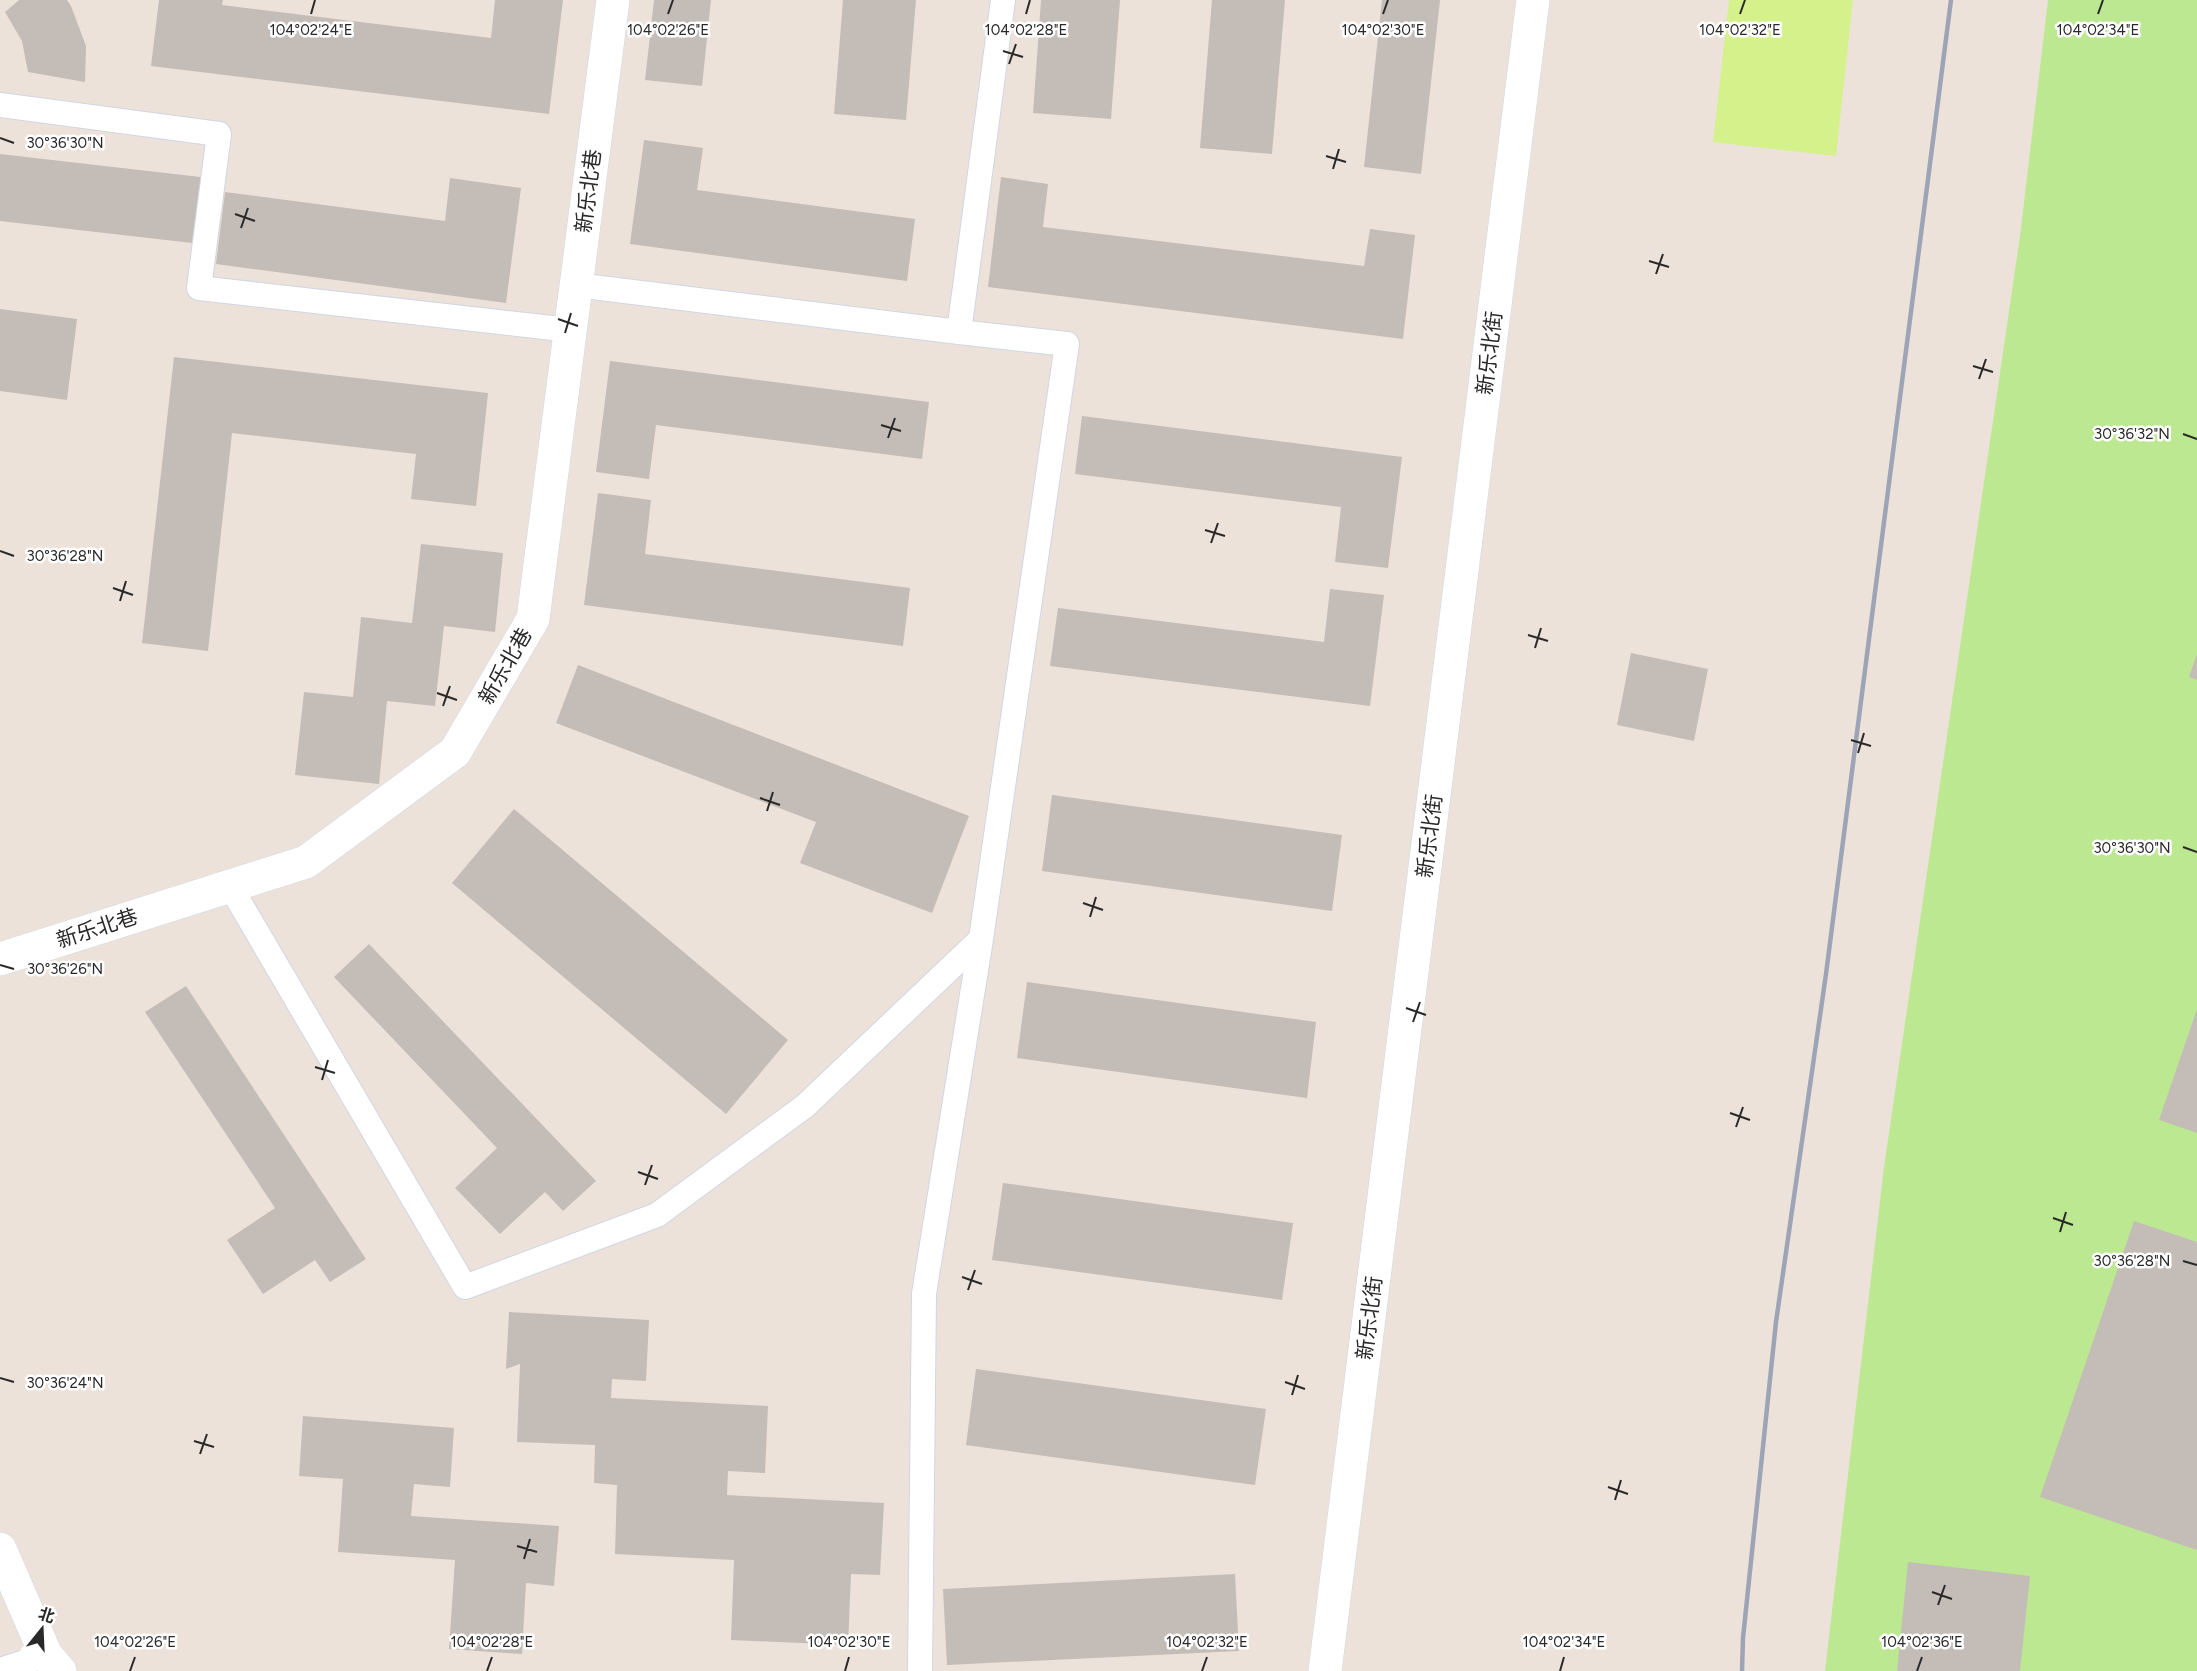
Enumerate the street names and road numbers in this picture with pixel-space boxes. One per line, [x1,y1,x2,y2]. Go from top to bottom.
street label: 新乐北巷 [570,148,606,234]
street label: 新乐北街 [1471,310,1507,396]
street label: 新乐北巷 [473,623,537,709]
street label: 新乐北街 [1411,793,1447,879]
street label: 新乐北巷 [53,903,141,953]
street label: 新乐北街 [1351,1275,1387,1361]

